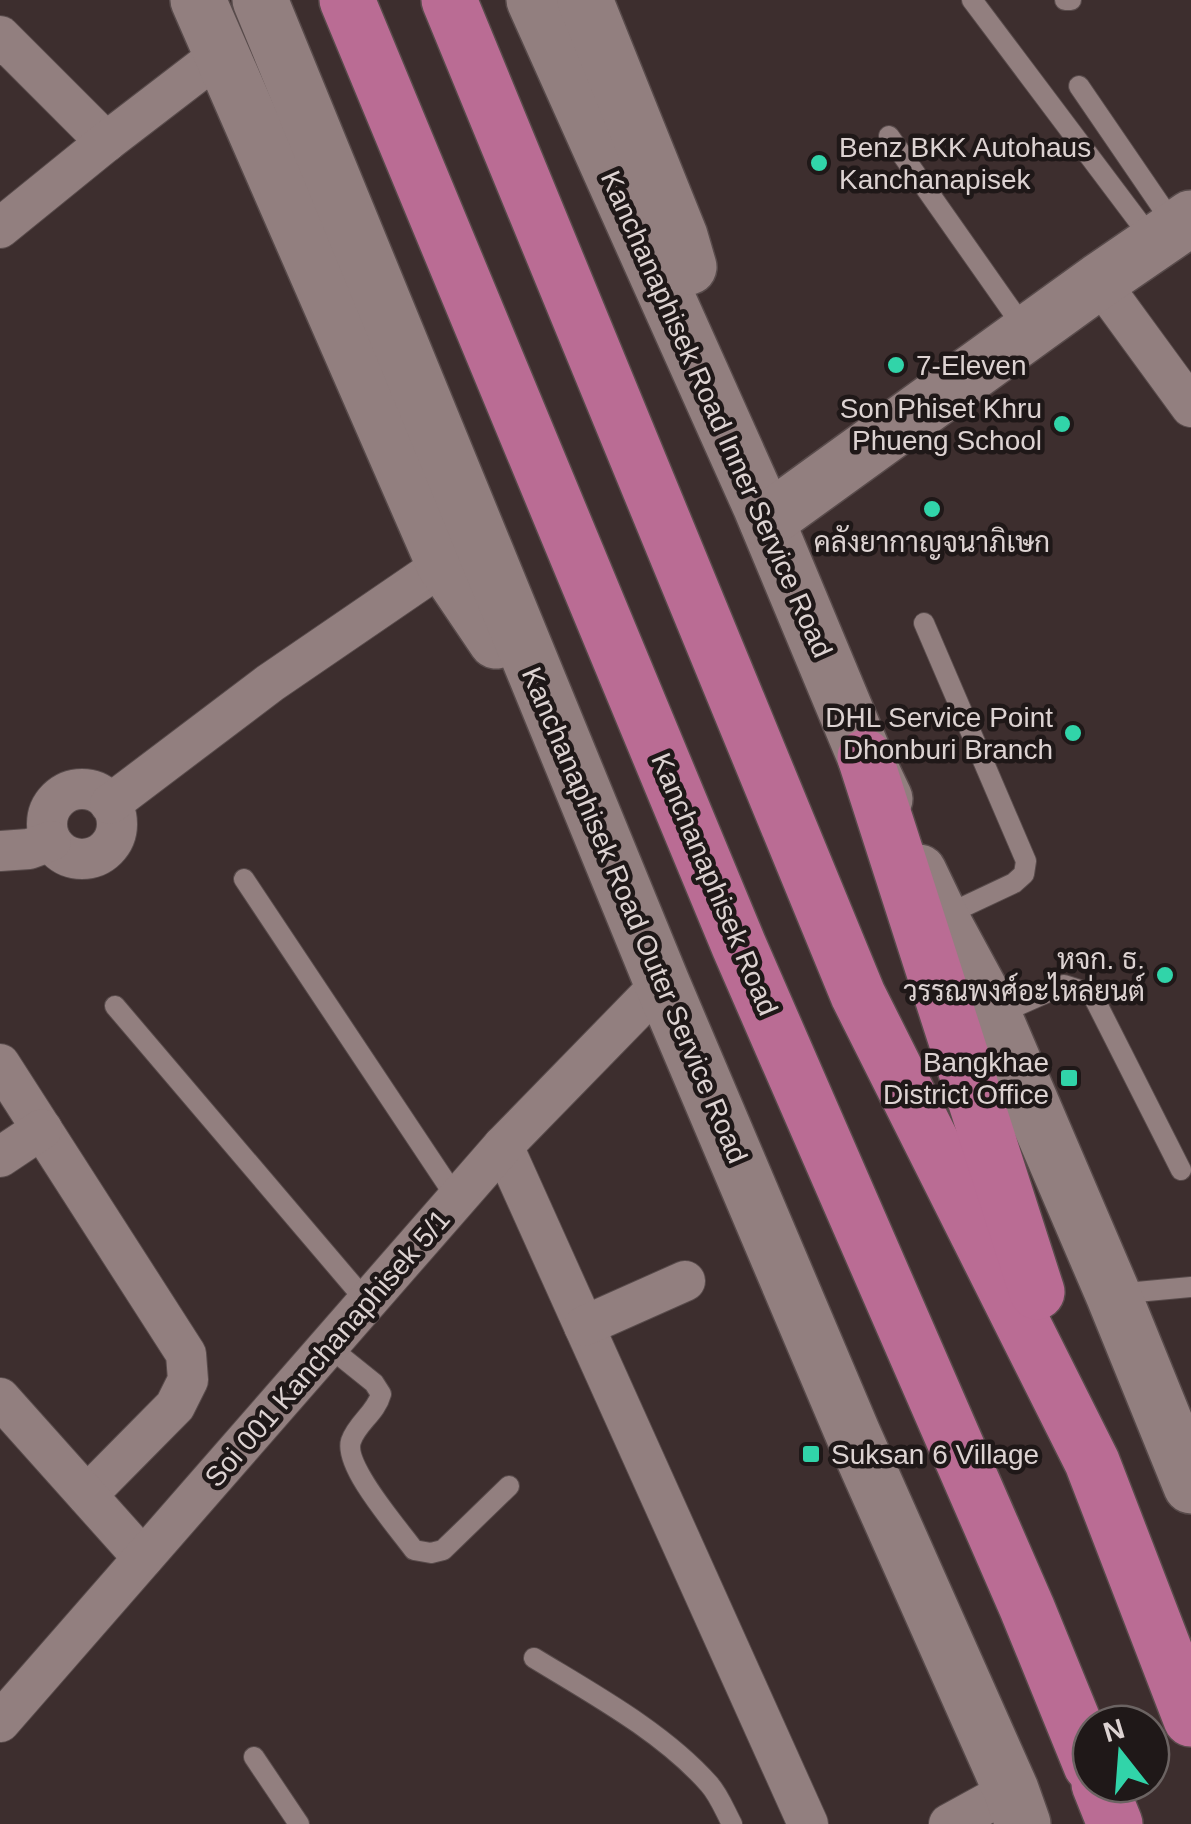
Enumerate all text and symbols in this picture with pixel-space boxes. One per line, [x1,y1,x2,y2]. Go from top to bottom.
place label: Benz BKK Autohaus Kanchanapisek [839,132,1091,195]
marker: Benz BKK Autohaus Kanchanapisek [808,152,830,174]
street label: Kanchanaphisek Road Inner Service Road [595,166,838,662]
place label: 7-Eleven [916,350,1027,381]
marker: 7-Eleven [885,354,907,376]
place label: Son Phiset Khru Phueng School [840,393,1042,456]
marker: Son Phiset Khru Phueng School [1051,413,1073,435]
marker: คลังยากาญจนาภิเษก [921,498,943,520]
place label: คลังยากาญจนาภิเษก [814,524,1050,560]
street label: Kanchanaphisek Road Outer Service Road [516,663,753,1168]
place label: DHL Service Point Dhonburi Branch [825,702,1053,765]
marker: DHL Service Point Dhonburi Branch [1062,722,1084,744]
street label: Kanchanaphisek Road [645,748,784,1020]
place label: หจก. ธ. วรรณพงศ์อะไหล่ยนต์ [903,944,1145,1007]
marker: หจก. ธ. วรรณพงศ์อะไหล่ยนต์ [1154,964,1176,986]
place label: Bangkhae District Office [883,1047,1049,1110]
marker: Bangkhae District Office [1058,1067,1080,1089]
street label: Soi 001 Kanchanaphisek 5/1 [199,1204,456,1493]
place label: Suksan 6 Village [831,1439,1039,1470]
marker: Suksan 6 Village [800,1443,822,1465]
north arrow [1071,1704,1171,1804]
text: N [1100,1713,1128,1748]

